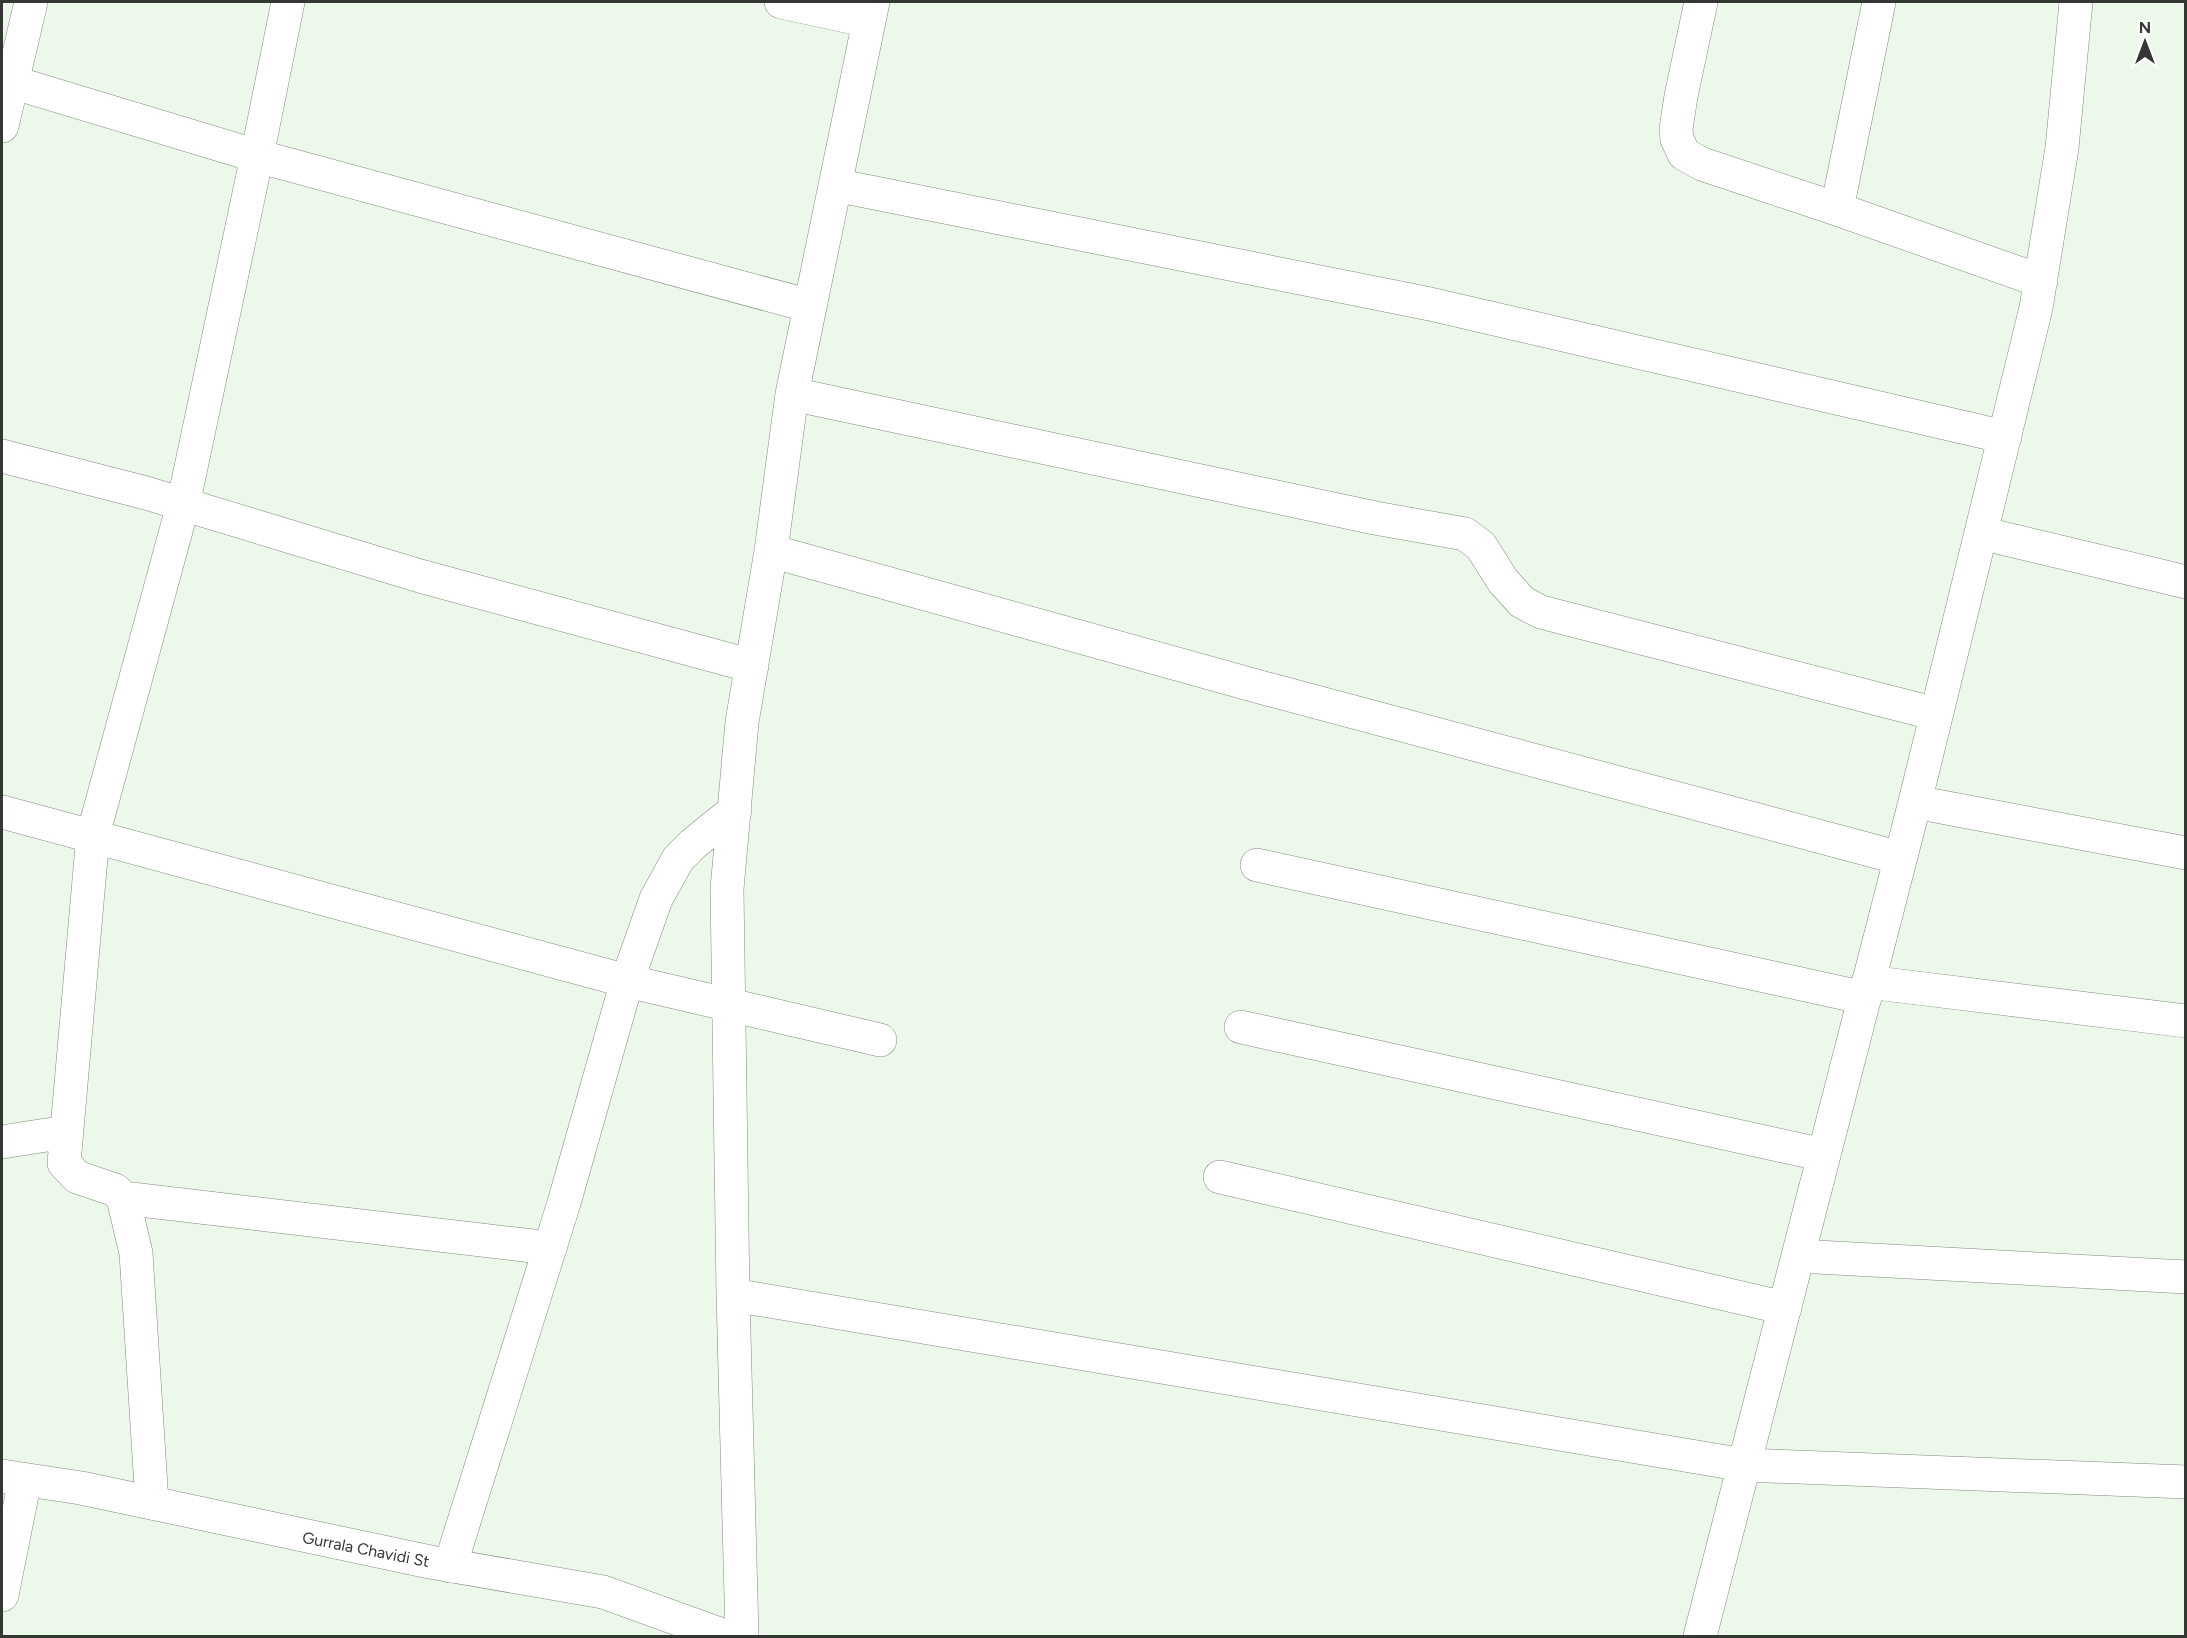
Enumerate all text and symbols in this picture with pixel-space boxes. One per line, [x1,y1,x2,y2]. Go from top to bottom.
north arrow [2115,12,2175,72]
text: N [2139,18,2151,37]
street label: Gurrala Chavidi St [301,1528,431,1571]

